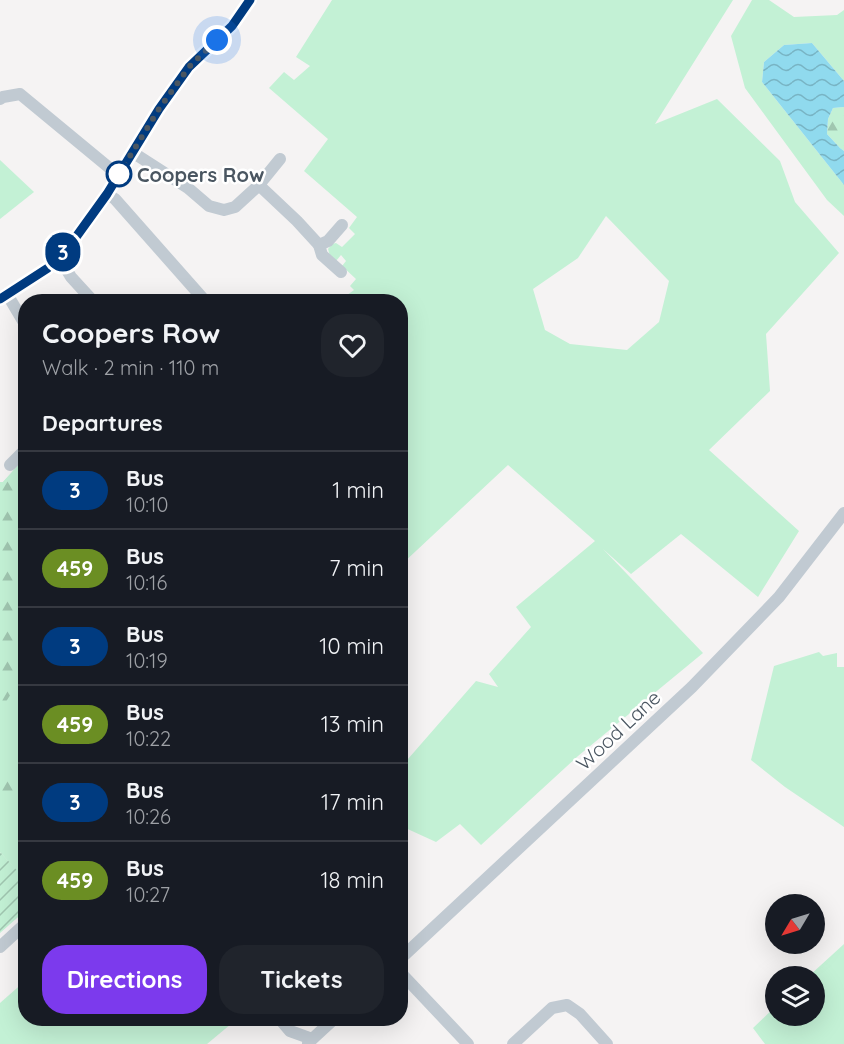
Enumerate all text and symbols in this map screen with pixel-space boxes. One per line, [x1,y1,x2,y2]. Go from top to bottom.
your location [202,25,232,55]
marker: Coopers Row [106,161,132,187]
place label: Coopers Row [137,162,264,187]
line badge: 3 [44,232,82,272]
text: 3 [57,239,69,265]
button: heart [321,314,384,377]
text: Coopers Row [42,315,220,350]
text: Walk · 2 min · 110 m [42,355,219,380]
text: Departures [42,409,163,437]
text: Bus [126,464,164,492]
text: 1 min [332,476,384,504]
text: 3 [69,477,81,503]
text: 10:10 [126,492,168,517]
text: Bus [126,542,164,570]
text: 7 min [329,554,384,582]
text: 459 [57,555,93,581]
text: 10:16 [126,570,167,595]
text: Bus [126,620,164,648]
text: 10 min [319,632,384,660]
text: 3 [69,633,81,659]
text: 10:19 [126,648,168,673]
street label: Wood Lane [571,685,665,775]
text: Bus [126,698,164,726]
text: 13 min [321,710,384,738]
text: 459 [57,711,93,737]
text: 10:22 [126,726,171,751]
text: Bus [126,776,164,804]
text: 17 min [321,788,384,816]
text: 3 [69,789,81,815]
text: 10:26 [126,804,171,829]
text: Bus [126,854,164,882]
text: 18 min [320,866,384,894]
text: 459 [57,867,93,893]
text: 10:27 [126,882,170,907]
north arrow [765,894,825,954]
map controls [765,894,825,1026]
button: Directions [42,945,207,1014]
button: Tickets [219,945,384,1014]
button: layers [765,966,825,1026]

